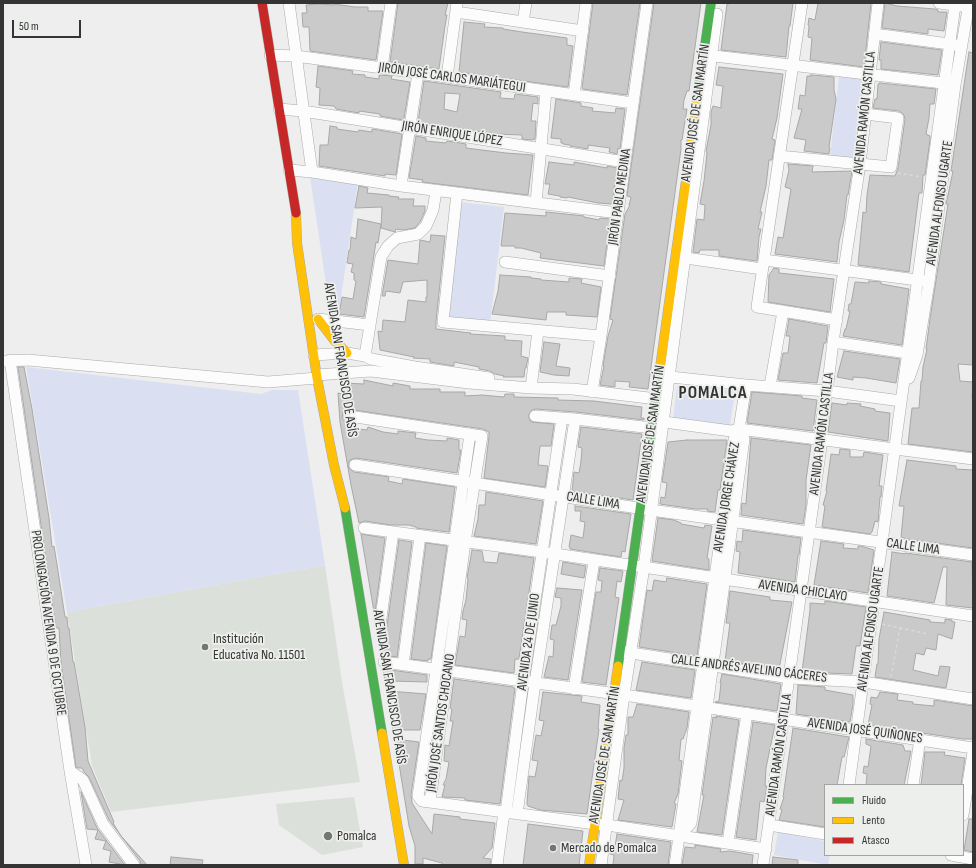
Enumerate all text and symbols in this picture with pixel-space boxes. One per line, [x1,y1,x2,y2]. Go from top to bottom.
scale bar [14,12,83,38]
text: 50 m [19,19,39,34]
street label: AVENIDA JOSÉ DE SAN MARTÍN [678,43,714,183]
street label: AVENIDA RAMÓN CASTILLA [850,51,880,175]
street label: JIRÓN JOSÉ CARLOS MARIÁTEGUI [377,59,527,97]
street label: JIRÓN ENRIQUE LÓPEZ [400,118,504,150]
street label: AVENIDA ALFONSO UGARTE [923,140,957,266]
street label: JIRÓN PABLO MEDINA [605,148,635,246]
street label: AVENIDA SAN FRANCISCO DE ASÍS [320,282,360,438]
street label: AVENIDA JOSÉ DE SAN MARTÍN [633,364,669,504]
street label: AVENIDA RAMÓN CASTILLA [806,372,838,496]
district label: POMALCA [678,382,748,404]
street label: AVENIDA JORGE CHÁVEZ [710,441,744,553]
street label: CALLE LIMA [565,489,621,513]
street label: PROLONGACIÓN AVENIDA 9 DE OCTUBRE [27,529,69,717]
street label: CALLE LIMA [885,535,941,559]
street label: AVENIDA ALFONSO UGARTE [854,566,888,692]
street label: AVENIDA CHICLAYO [758,576,848,606]
street label: AVENIDA 24 DE JUNIO [514,592,544,692]
street label: AVENIDA SAN FRANCISCO DE ASÍS [369,609,409,765]
place label: Institución Educativa No. 11501 [213,631,305,664]
marker: Institución Educativa No. 11501 [200,642,210,652]
street label: CALLE ANDRÉS AVELINO CÁCERES [670,651,828,687]
street label: JIRÓN JOSÉ SANTOS CHOCANO [423,653,459,793]
street label: AVENIDA JOSÉ DE SAN MARTÍN [586,685,624,825]
street label: AVENIDA RAMÓN CASTILLA [762,693,796,817]
street label: AVENIDA JOSÉ QUIÑONES [806,715,924,747]
legend [824,784,964,856]
text: Fluido [862,793,886,808]
text: Lento [862,813,885,828]
place label: Pomalca [337,828,377,844]
marker: Pomalca [322,830,334,842]
text: Atasco [862,833,889,848]
place label: Mercado de Pomalca [561,840,657,856]
marker: Mercado de Pomalca [548,843,558,853]

